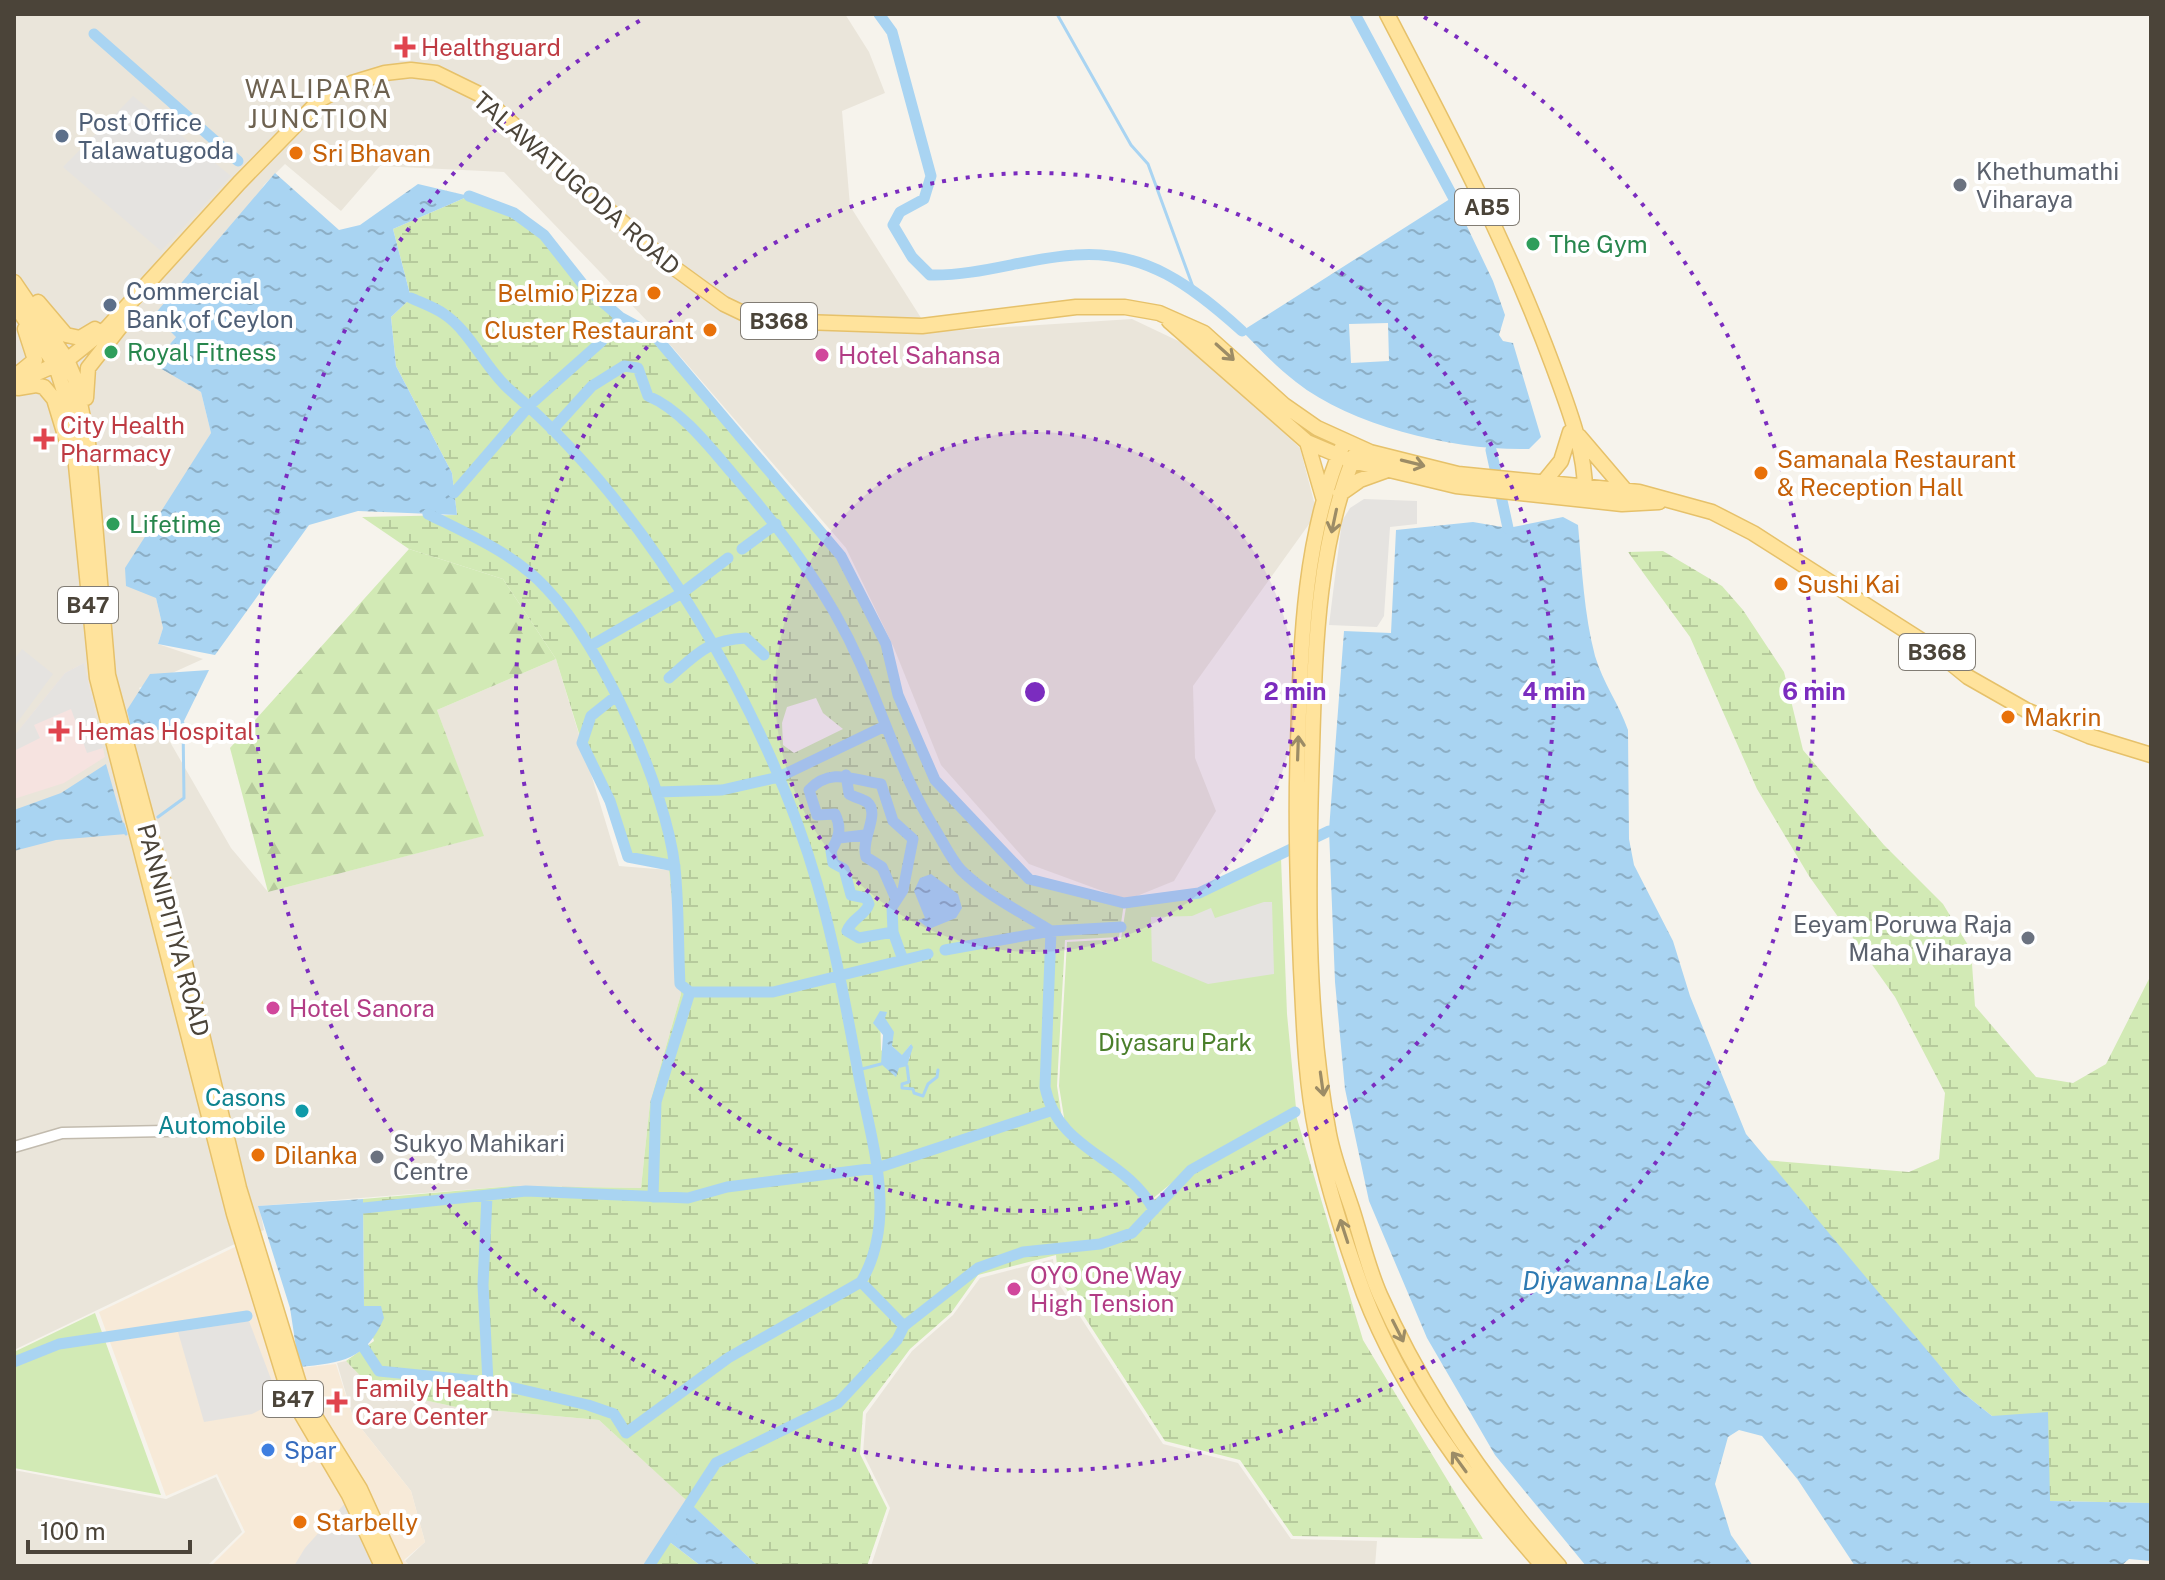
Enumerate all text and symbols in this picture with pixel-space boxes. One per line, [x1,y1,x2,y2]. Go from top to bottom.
place label: Healthguard [421,33,561,61]
marker: Healthguard [396,38,414,56]
district label: WALIPARA JUNCTION [245,73,393,134]
street label: TALAWATUGODA ROAD [468,86,686,280]
place label: Post Office Talawatugoda [78,108,234,164]
marker: Post Office Talawatugoda [53,127,71,145]
place label: Sri Bhavan [312,139,431,167]
marker: Sri Bhavan [287,144,305,162]
place label: Khethumathi Viharaya [1976,157,2119,213]
marker: Khethumathi Viharaya [1951,176,1969,194]
road number: AB5 [1455,189,1519,225]
place label: The Gym [1549,230,1648,258]
marker: The Gym [1524,235,1542,253]
place label: Commercial Bank of Ceylon [126,277,293,333]
place label: Belmio Pizza [497,279,638,307]
marker: Belmio Pizza [645,284,663,302]
marker: Commercial Bank of Ceylon [101,296,119,314]
road number: B368 [741,303,817,339]
place label: Cluster Restaurant [484,316,694,344]
marker: Cluster Restaurant [701,321,719,339]
place label: Royal Fitness [127,338,276,366]
place label: Hotel Sahansa [838,341,1000,369]
marker: Royal Fitness [102,343,120,361]
one-way arrow [1215,343,1235,361]
marker: Hotel Sahansa [813,346,831,364]
place label: City Health Pharmacy [60,411,185,467]
marker: City Health Pharmacy [35,430,53,448]
place label: Samanala Restaurant & Reception Hall [1777,445,2016,501]
one-way arrow [1400,457,1425,472]
marker: Samanala Restaurant & Reception Hall [1752,464,1770,482]
one-way arrow [1326,508,1341,533]
place label: Lifetime [129,510,221,538]
marker: Lifetime [104,515,122,533]
place label: Sushi Kai [1797,570,1900,598]
marker: Sushi Kai [1772,575,1790,593]
road number: B47 [58,587,118,623]
road number: B368 [1899,634,1975,670]
text: 2 min [1264,677,1326,705]
text: 4 min [1522,677,1586,705]
text: 6 min [1782,677,1846,705]
centre of rings [1021,678,1049,706]
place label: Makrin [2024,703,2101,731]
marker: Makrin [1999,708,2017,726]
place label: Hemas Hospital [77,717,254,745]
marker: Hemas Hospital [48,720,70,742]
one-way arrow [1290,735,1305,762]
street label: PANNIPITIYA ROAD [132,821,216,1039]
place label: Eeyam Poruwa Raja Maha Viharaya [1793,910,2012,966]
marker: Eeyam Poruwa Raja Maha Viharaya [2019,929,2037,947]
place label: Hotel Sanora [289,994,435,1022]
marker: Hotel Sanora [264,999,282,1017]
park label: Diyasaru Park [1098,1028,1252,1056]
one-way arrow [1315,1071,1330,1096]
place label: Casons Automobile [158,1083,286,1139]
marker: Casons Automobile [293,1102,311,1120]
place label: Sukyo Mahikari Centre [393,1129,565,1185]
place label: Dilanka [274,1141,357,1169]
marker: Dilanka [249,1146,267,1164]
marker: Sukyo Mahikari Centre [368,1148,386,1166]
one-way arrow [1335,1218,1350,1243]
place label: OYO One Way High Tension [1030,1261,1182,1317]
water label: Diyawanna Lake [1522,1265,1710,1296]
marker: OYO One Way High Tension [1005,1280,1023,1298]
one-way arrow [1391,1319,1407,1343]
place label: Family Health Care Center [355,1374,509,1430]
road number: B47 [263,1381,323,1417]
marker: Family Health Care Center [326,1391,348,1413]
place label: Spar [284,1436,337,1464]
marker: Spar [259,1441,277,1459]
one-way arrow [1451,1452,1468,1473]
scale bar [28,1504,190,1554]
place label: Starbelly [316,1508,418,1536]
marker: Starbelly [291,1513,309,1531]
text: 100 m [40,1517,106,1545]

